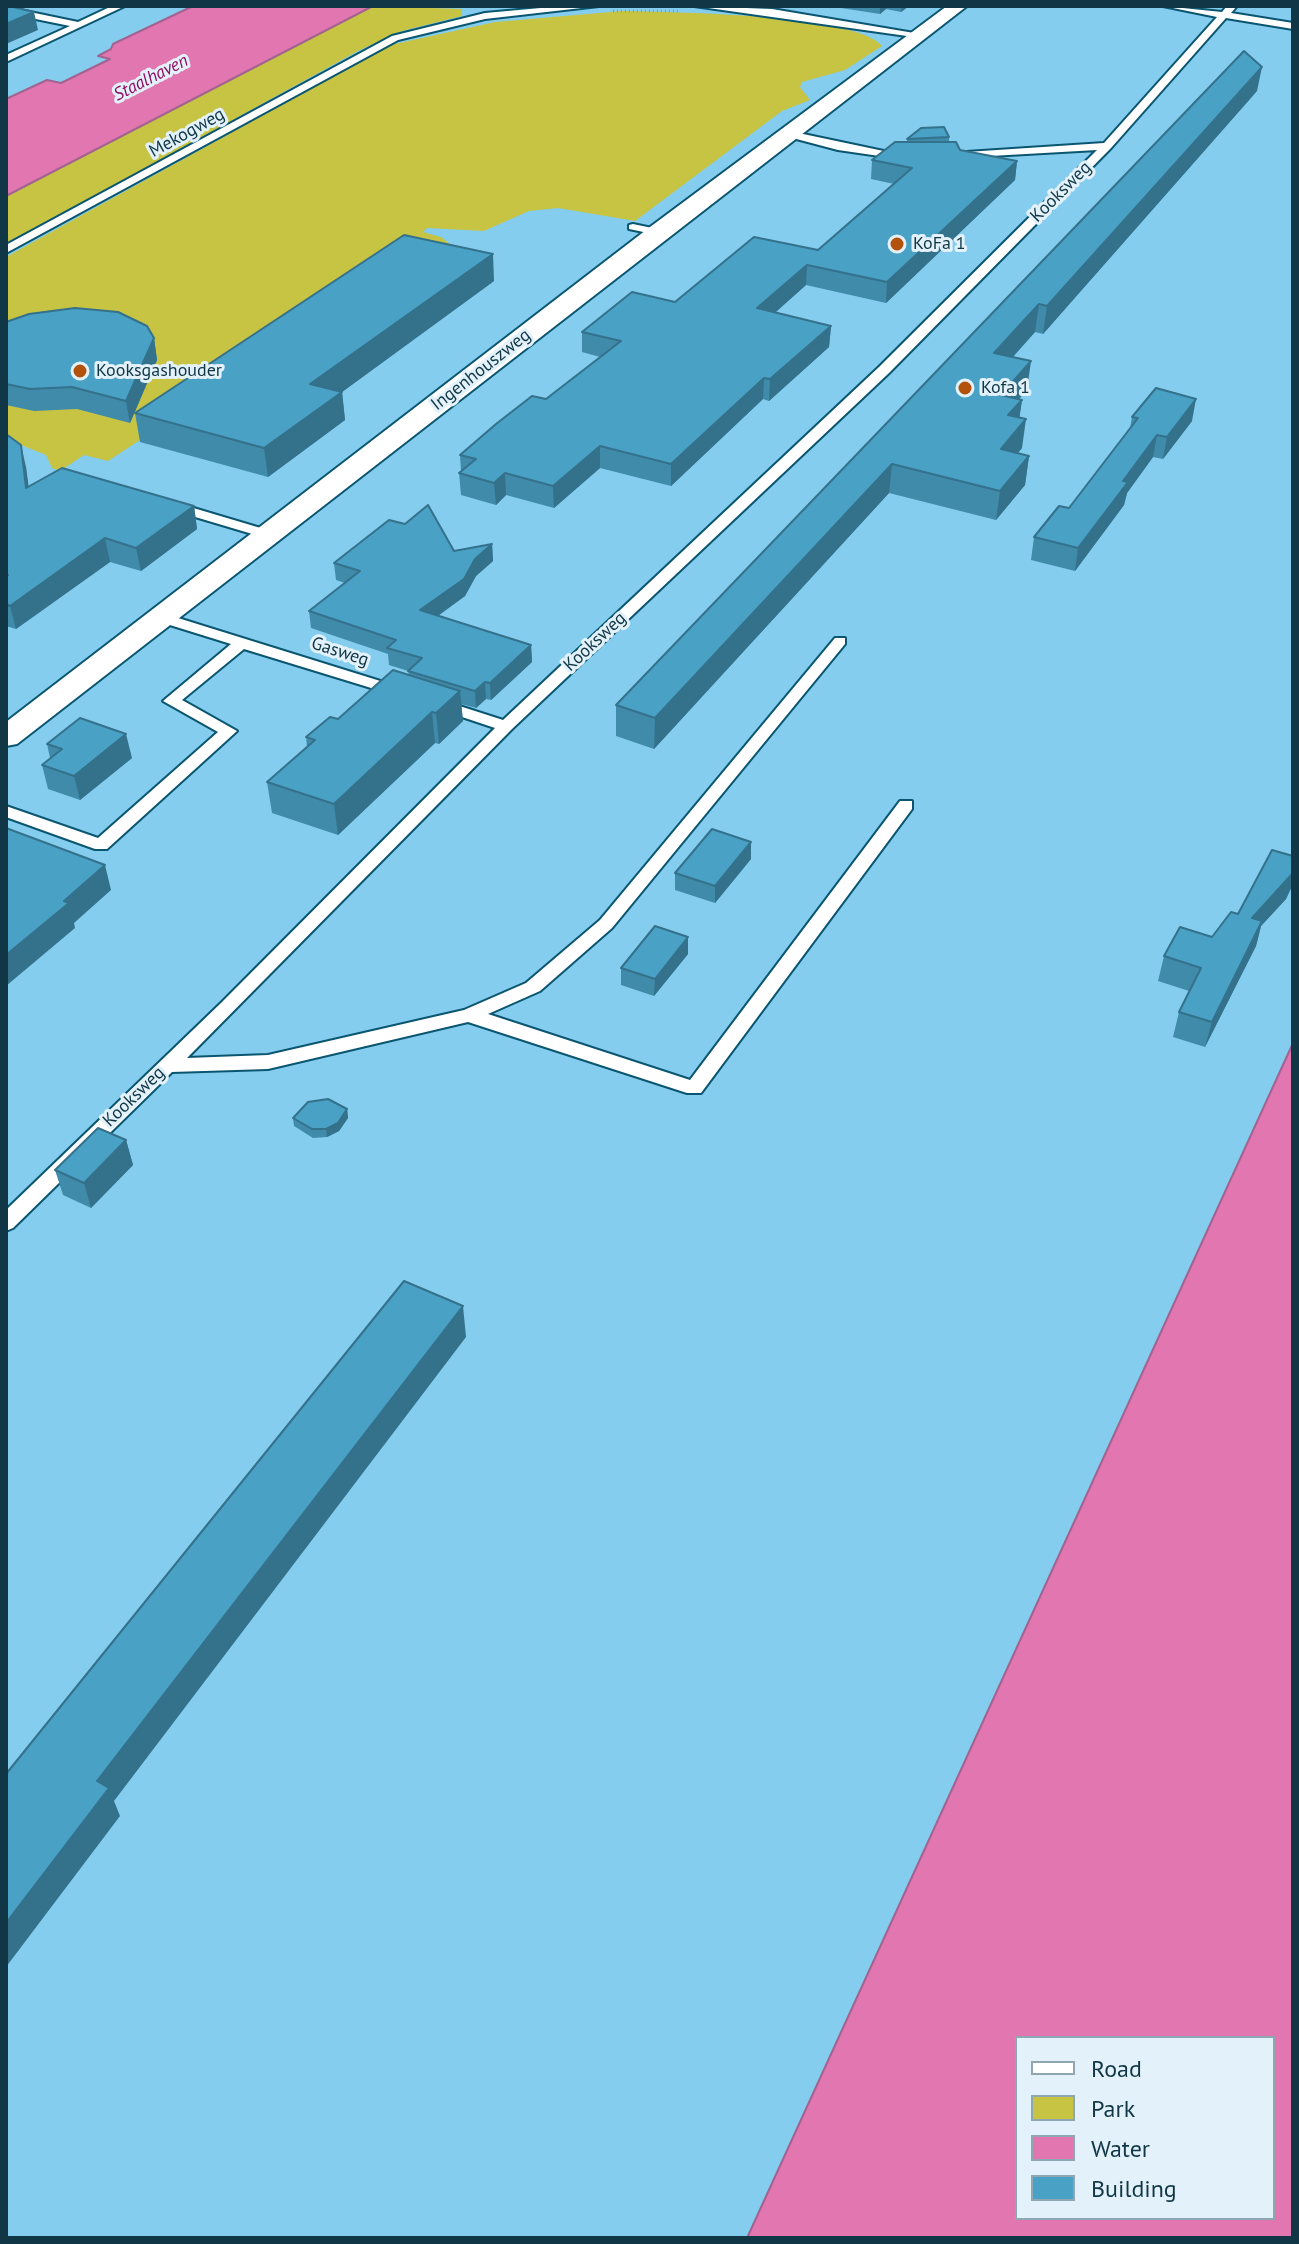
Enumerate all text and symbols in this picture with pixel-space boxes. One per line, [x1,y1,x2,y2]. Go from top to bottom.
water label: Staalhaven [110,50,192,106]
street label: Mekogweg [146,103,228,163]
street label: Kooksweg [1026,157,1096,227]
place label: KoFa 1 [913,233,966,255]
marker: KoFa 1 [888,235,906,253]
street label: Ingenhouszweg [427,324,535,416]
place label: Kooksgashouder [96,360,222,382]
marker: Kooksgashouder [71,362,89,380]
place label: Kofa 1 [981,377,1030,399]
marker: Kofa 1 [956,379,974,397]
street label: Kooksweg [559,608,631,676]
street label: Gasweg [309,633,371,671]
street label: Kooksweg [99,1062,169,1132]
legend [1015,2036,1275,2220]
text: Road [1091,2053,1142,2084]
text: Park [1091,2093,1135,2124]
text: Water [1091,2133,1150,2164]
text: Building [1091,2173,1177,2204]

